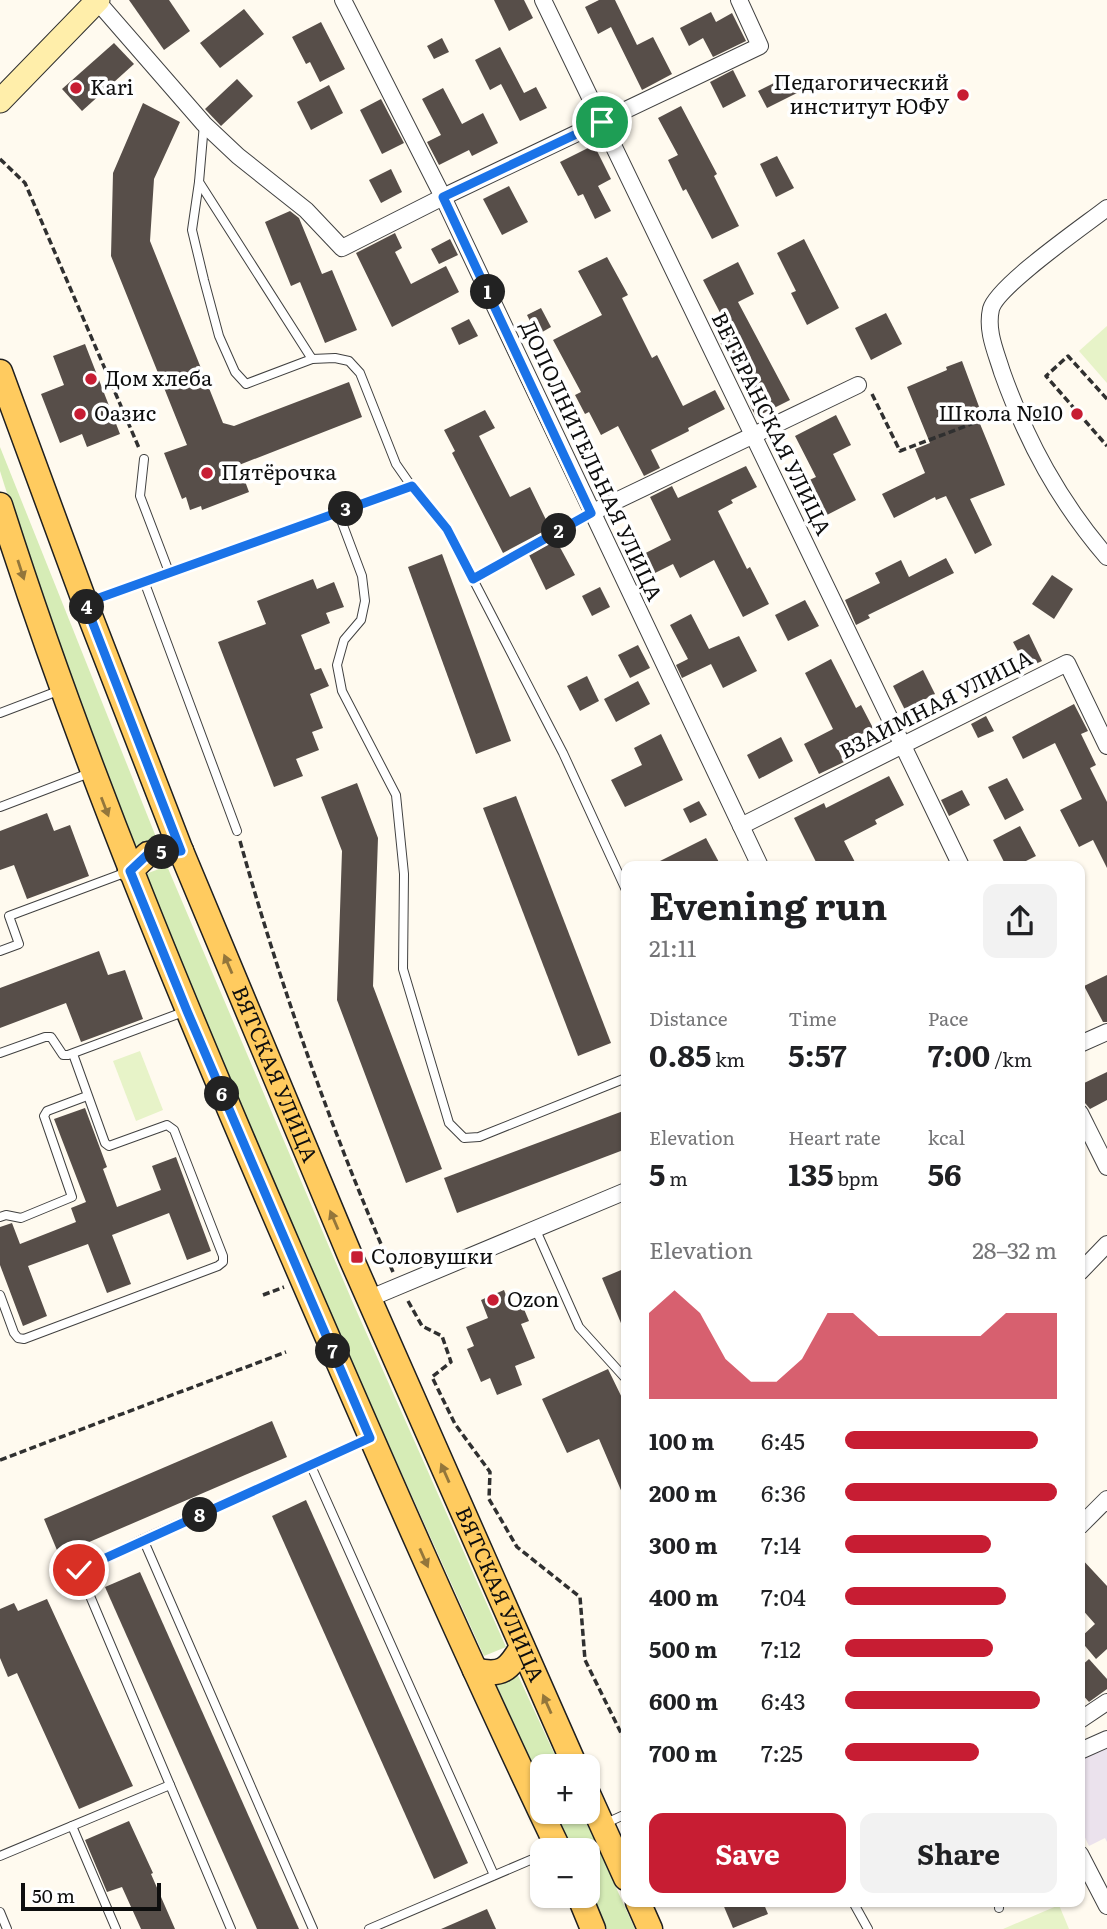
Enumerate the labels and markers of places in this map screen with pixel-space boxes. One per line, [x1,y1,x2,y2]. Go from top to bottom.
place label: Педагогический институт ЮФУ [774,65,950,120]
place label: Kari [90,70,134,101]
marker: Kari [68,80,84,96]
marker: Педагогический институт ЮФУ [955,87,971,103]
pin [572,92,632,152]
pin: 1 [470,274,505,310]
place label: Дом хлеба [105,361,213,392]
marker: Дом хлеба [83,371,99,387]
place label: Оазис [94,396,156,427]
place label: Школа №10 [939,396,1063,427]
marker: Оазис [72,406,88,422]
marker: Школа №10 [1069,406,1085,422]
place label: Пятёрочка [221,455,337,486]
marker: Пятёрочка [199,465,215,481]
pin: 3 [328,491,364,526]
pin: 2 [542,514,576,548]
pin: 4 [70,590,104,624]
pin: 5 [144,834,180,870]
pin: 6 [204,1076,240,1112]
place label: Соловушки [371,1239,493,1270]
marker: Соловушки [349,1249,365,1265]
place label: Ozon [507,1282,559,1313]
marker: Ozon [485,1292,501,1308]
pin: 7 [316,1334,350,1368]
pin: 8 [182,1498,218,1532]
pin [49,1540,109,1600]

